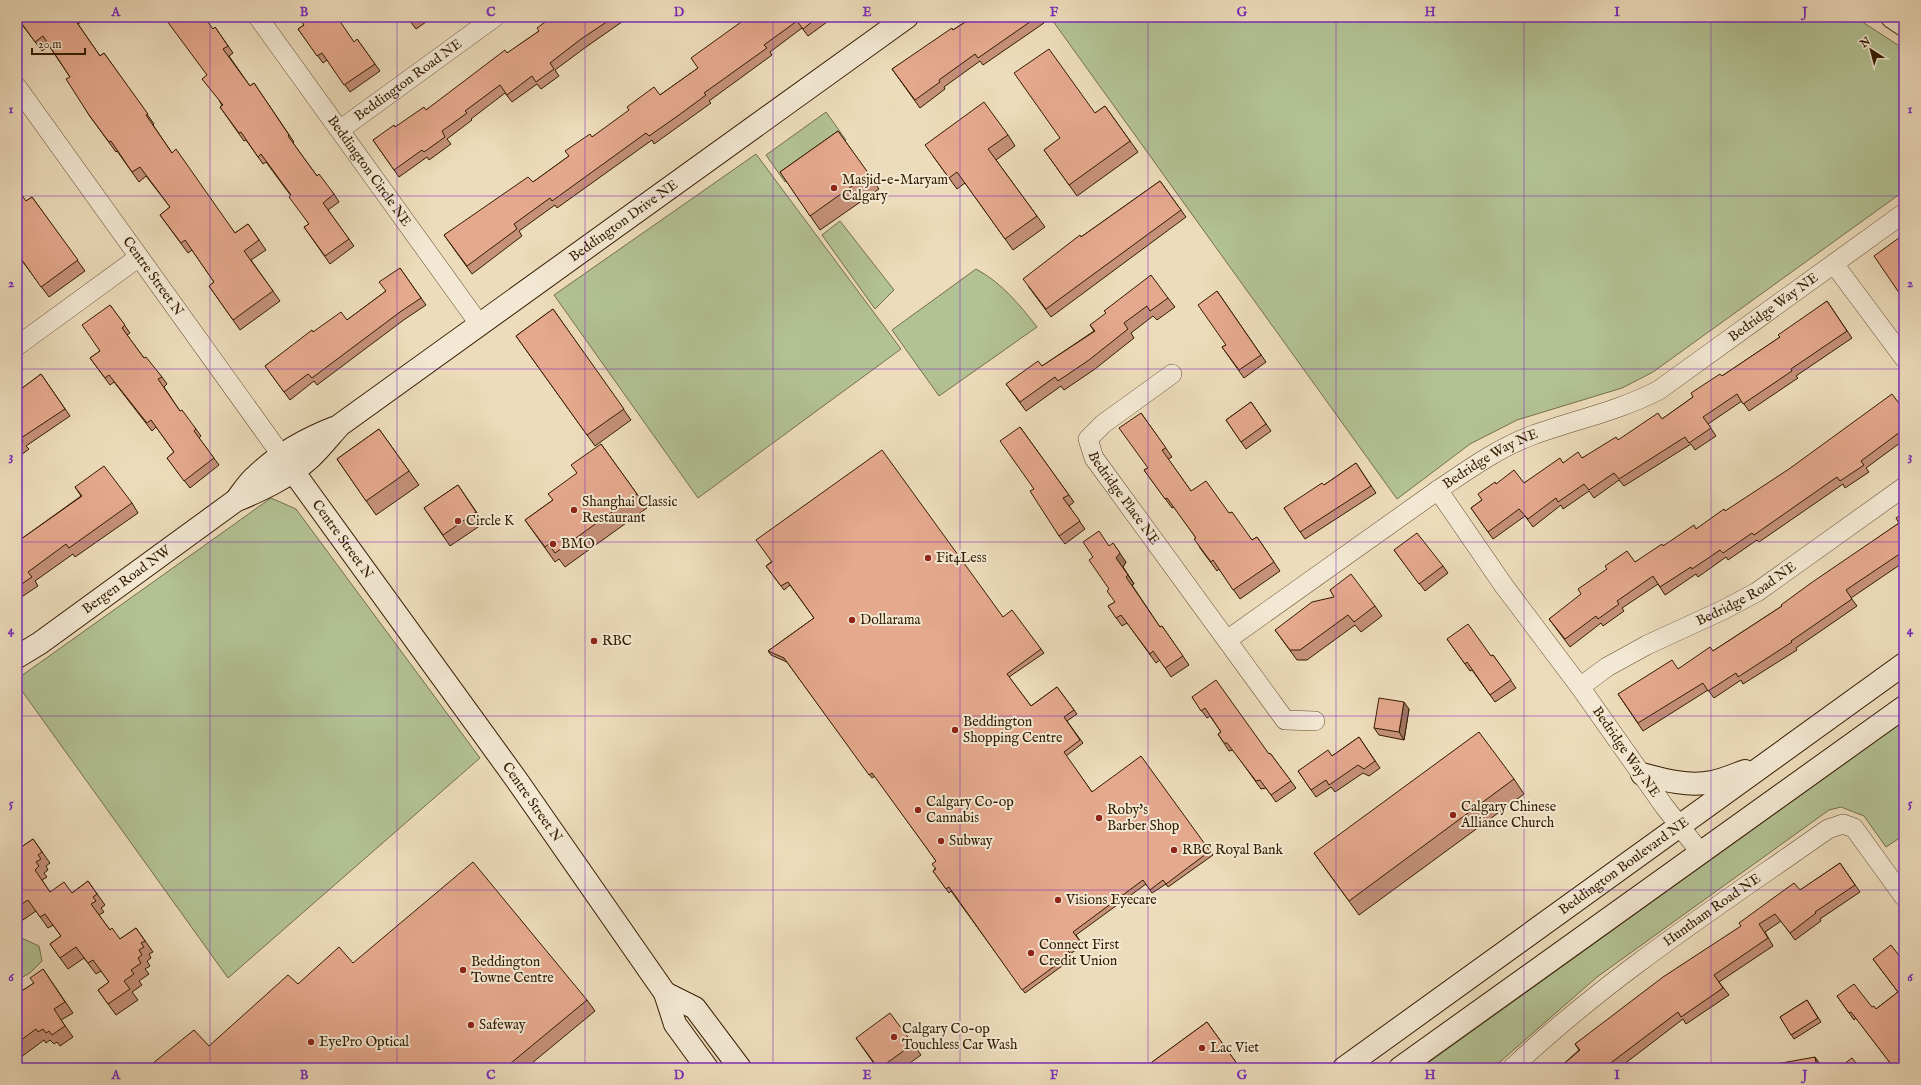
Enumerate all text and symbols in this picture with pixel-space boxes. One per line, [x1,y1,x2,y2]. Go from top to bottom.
text: A [111,4,122,21]
text: B [300,4,309,21]
text: C [486,4,496,21]
text: D [674,4,685,21]
text: E [862,4,872,21]
text: F [1050,4,1059,21]
text: G [1237,4,1248,21]
text: H [1424,4,1436,21]
text: I [1614,4,1620,21]
text: J [1800,4,1808,21]
scale bar [32,30,85,56]
north arrow [1851,30,1891,70]
text: N [1857,34,1874,52]
street label: Beddington Road NE [351,35,466,125]
text: 20 m [38,37,61,52]
text: 1 [9,101,14,118]
text: 1 [1908,101,1913,118]
street label: Beddington Circle NE [323,112,415,230]
place label: Masjid-e-Maryam Calgary [842,171,948,205]
street label: Beddington Drive NE [566,176,682,266]
marker: Masjid-e-Maryam Calgary [829,183,839,193]
street label: Centre Street N [118,233,187,319]
street label: Bedridge Way NE [1725,269,1822,346]
text: 2 [8,275,14,292]
text: 2 [1907,275,1913,292]
street label: Bedridge Way NE [1439,425,1541,493]
text: 3 [9,448,14,465]
text: 3 [1908,448,1913,465]
street label: Bedridge Place NE [1084,449,1164,549]
place label: Shanghai Classic Restaurant [582,493,677,527]
street label: Centre Street N [308,496,377,582]
marker: Shanghai Classic Restaurant [569,505,579,515]
place label: Circle K [466,512,515,530]
marker: Circle K [453,516,463,526]
place label: BMO [561,535,595,553]
marker: BMO [548,539,558,549]
street label: Bergen Road NW [79,541,175,618]
place label: Fit4Less [936,549,987,567]
marker: Fit4Less [923,553,933,563]
street label: Bedridge Road NE [1693,558,1800,630]
place label: Dollarama [860,611,921,629]
marker: Dollarama [847,615,857,625]
text: 4 [8,622,15,639]
text: 4 [1907,622,1914,639]
place label: RBC [602,632,632,650]
marker: RBC [589,636,599,646]
street label: Bedridge Way NE [1588,703,1664,801]
place label: Beddington Shopping Centre [963,713,1063,747]
marker: Beddington Shopping Centre [950,725,960,735]
street label: Centre Street N [498,759,566,846]
place label: Calgary Co-op Cannabis [926,793,1014,827]
text: 5 [9,795,14,812]
text: 5 [1908,795,1913,812]
place label: Calgary Chinese Alliance Church [1460,798,1557,832]
place label: Roby's Barber Shop [1107,801,1180,835]
marker: Calgary Co-op Cannabis [913,805,923,815]
marker: Calgary Chinese Alliance Church [1448,810,1458,820]
marker: Roby's Barber Shop [1094,813,1104,823]
street label: Beddington Boulevard NE [1555,813,1693,919]
place label: Subway [949,832,993,850]
marker: Subway [936,836,946,846]
place label: RBC Royal Bank [1182,841,1283,859]
marker: RBC Royal Bank [1169,845,1179,855]
street label: Huntham Road NE [1660,869,1764,951]
place label: Visions Eyecare [1065,891,1157,909]
marker: Visions Eyecare [1053,895,1063,905]
place label: Connect First Credit Union [1039,936,1119,970]
marker: Connect First Credit Union [1026,948,1036,958]
place label: Beddington Towne Centre [471,953,554,987]
marker: Beddington Towne Centre [458,965,468,975]
text: 6 [8,969,14,986]
text: 6 [1907,969,1913,986]
place label: Safeway [479,1016,526,1034]
marker: Safeway [466,1020,476,1030]
place label: Calgary Co-op Touchless Car Wash [902,1020,1018,1054]
marker: Calgary Co-op Touchless Car Wash [889,1032,899,1042]
place label: EyePro Optical [319,1033,409,1051]
marker: EyePro Optical [306,1037,316,1047]
place label: Lac Viet [1210,1039,1259,1057]
marker: Lac Viet [1197,1043,1207,1053]
text: A [111,1067,122,1084]
text: B [300,1067,309,1084]
text: C [486,1067,496,1084]
text: D [674,1067,685,1084]
text: E [862,1067,872,1084]
text: F [1050,1067,1059,1084]
text: G [1237,1067,1248,1084]
text: H [1424,1067,1436,1084]
text: I [1614,1067,1620,1084]
text: J [1800,1067,1808,1084]

